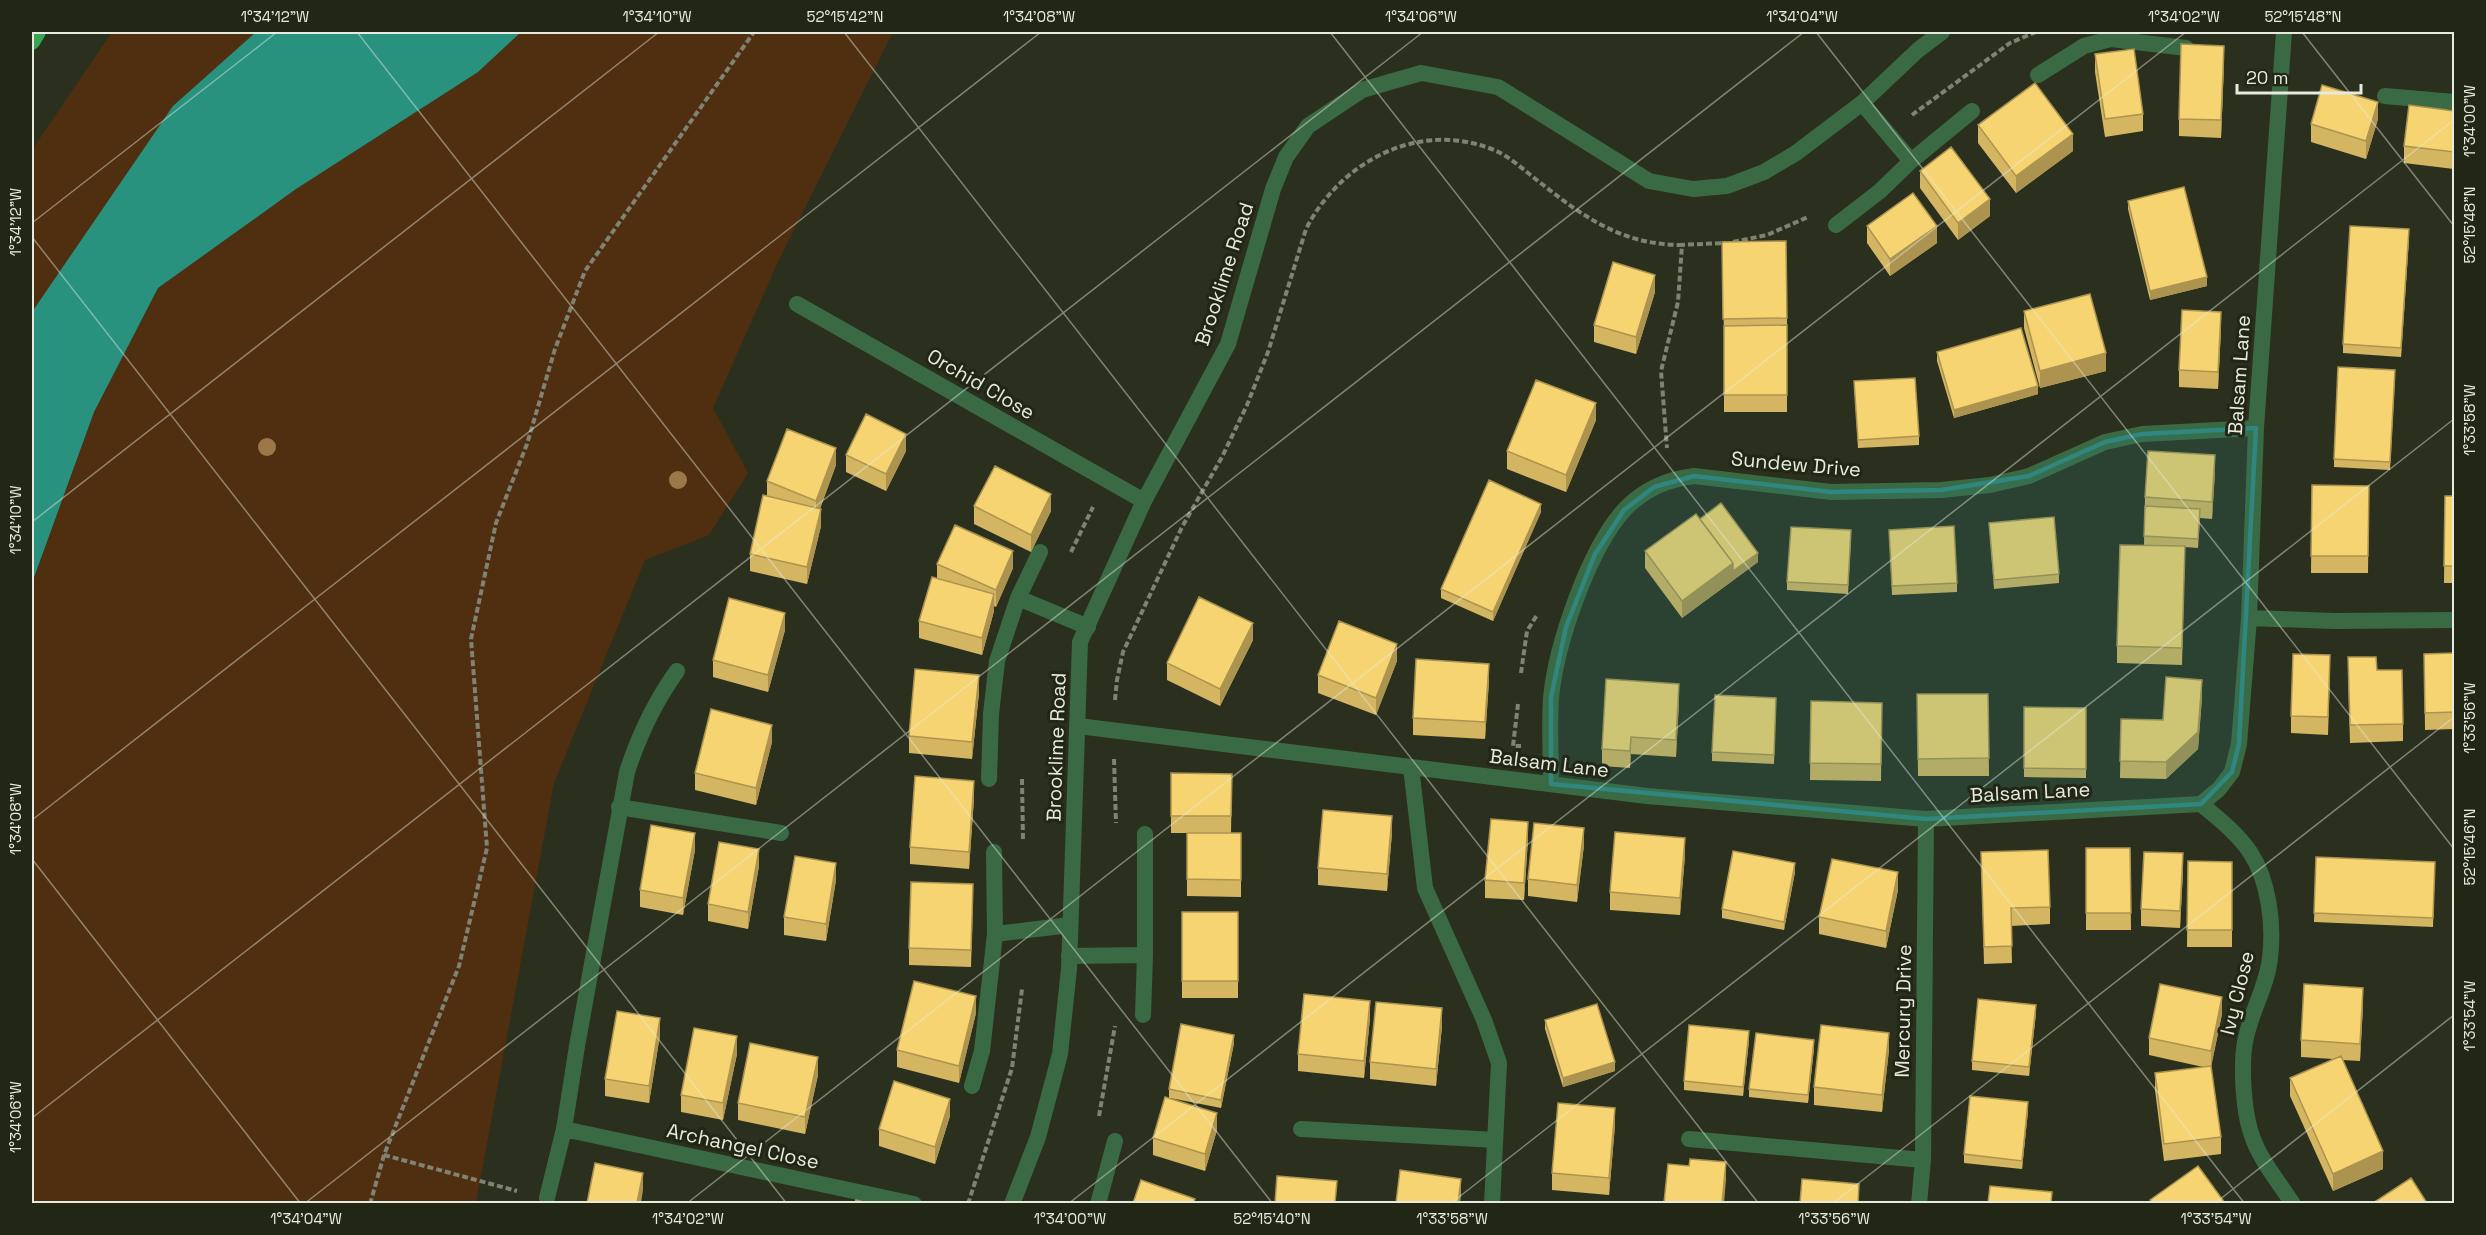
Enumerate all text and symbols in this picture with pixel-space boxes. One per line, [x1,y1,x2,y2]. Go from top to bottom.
text: 1°34'12"W [241,7,309,26]
text: 1°34'10"W [622,7,692,26]
text: 52°15'42"N [807,7,883,26]
text: 1°34'08"W [1003,7,1075,26]
text: 1°34'06"W [1385,7,1457,26]
text: 1°34'04"W [1766,7,1838,26]
text: 1°34'02"W [2148,7,2220,26]
text: 52°15'48"N [2264,7,2342,26]
scale bar [2237,57,2362,95]
text: 20 m [2246,66,2289,89]
text: 1°34'00"W [2460,85,2479,157]
text: 52°15'48"N [2460,186,2479,264]
text: 1°34'12"W [6,188,25,256]
street label: Brooklime Road [1189,199,1259,349]
street label: Balsam Lane [2222,314,2256,436]
street label: Orchid Close [922,343,1040,425]
text: 1°33'58"W [2460,384,2479,456]
street label: Sundew Drive [1730,445,1862,483]
text: 1°34'10"W [6,485,25,555]
street label: Brooklime Road [1040,672,1072,822]
text: 1°33'56"W [2460,682,2479,754]
street label: Balsam Lane [1488,743,1610,783]
street label: Balsam Lane [1969,776,2091,808]
text: 1°34'08"W [6,783,25,855]
text: 52°15'46"N [2460,809,2479,885]
street label: Mercury Drive [1889,944,1917,1078]
street label: Ivy Close [2214,948,2260,1038]
text: 1°33'54"W [2460,980,2479,1052]
text: 1°34'06"W [6,1081,25,1153]
street label: Archangel Close [665,1117,821,1175]
text: 1°34'04"W [270,1209,342,1228]
text: 1°34'02"W [652,1209,724,1228]
text: 1°34'00"W [1034,1209,1106,1228]
text: 52°15'40"N [1233,1209,1311,1228]
text: 1°33'58"W [1416,1209,1488,1228]
text: 1°33'56"W [1798,1209,1870,1228]
text: 1°33'54"W [2180,1209,2252,1228]

